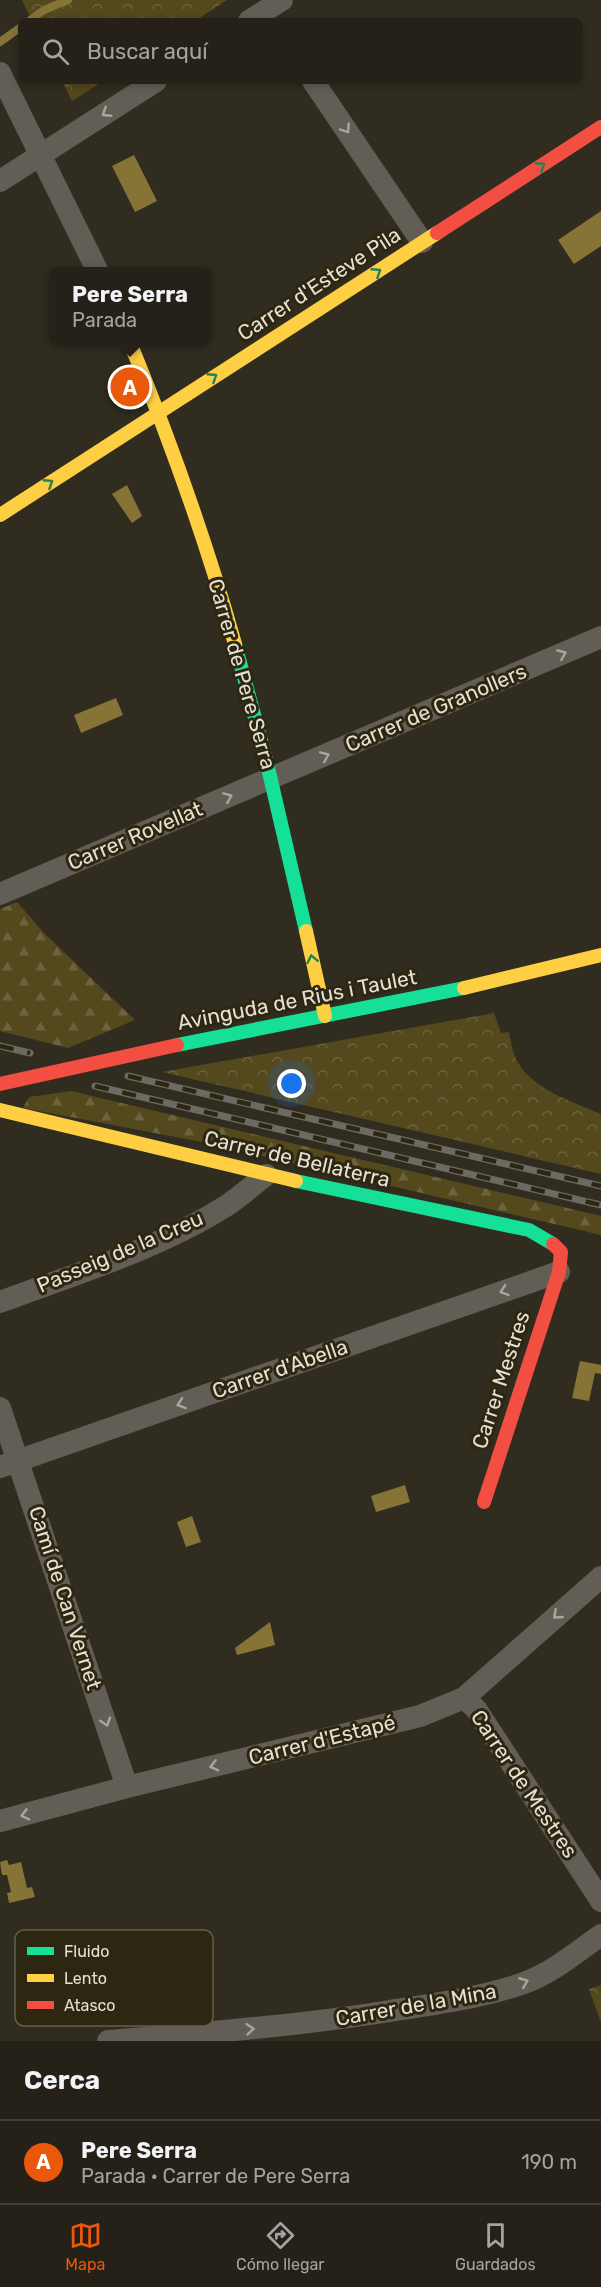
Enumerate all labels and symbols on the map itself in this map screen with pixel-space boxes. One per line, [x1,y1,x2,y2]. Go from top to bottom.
one-way arrow [102,105,113,116]
one-way arrow [339,123,350,134]
one-way arrow [534,162,545,173]
street label: Carrer d'Esteve Pila [233,222,405,346]
one-way arrow [371,267,381,279]
pin: A [110,364,150,410]
one-way arrow [207,373,217,385]
one-way arrow [42,479,53,490]
street label: Carrer de Pere Serra [203,576,282,772]
one-way arrow [555,649,566,661]
street label: Carrer de Granollers [342,658,530,757]
one-way arrow [318,751,329,763]
one-way arrow [221,792,232,804]
street label: Carrer Rovellat [64,796,206,875]
one-way arrow [307,954,320,964]
street label: Avinguda de Rius i Taulet [175,964,419,1035]
your location [277,1069,306,1098]
street label: Carrer de Bellaterra [202,1125,392,1192]
street label: Passeig de la Creu [33,1205,207,1298]
one-way arrow [499,1283,510,1296]
street label: Carrer Mestres [466,1308,535,1452]
street label: Carrer d'Abella [209,1334,351,1403]
one-way arrow [176,1396,187,1409]
street label: Camí de Can Vernet [24,1503,107,1693]
one-way arrow [553,1608,564,1619]
street label: Carrer de Mestres [466,1705,583,1862]
street label: Carrer d'Estapé [246,1709,398,1770]
one-way arrow [99,1717,111,1727]
one-way arrow [209,1759,219,1772]
one-way arrow [20,1807,30,1820]
legend [15,1930,213,2026]
text: Fluido [64,1942,109,1961]
text: Lento [64,1969,107,1988]
one-way arrow [518,1977,529,1989]
street label: Carrer de la Mina [333,1978,498,2031]
text: Atasco [64,1996,116,2015]
one-way arrow [246,2023,255,2036]

